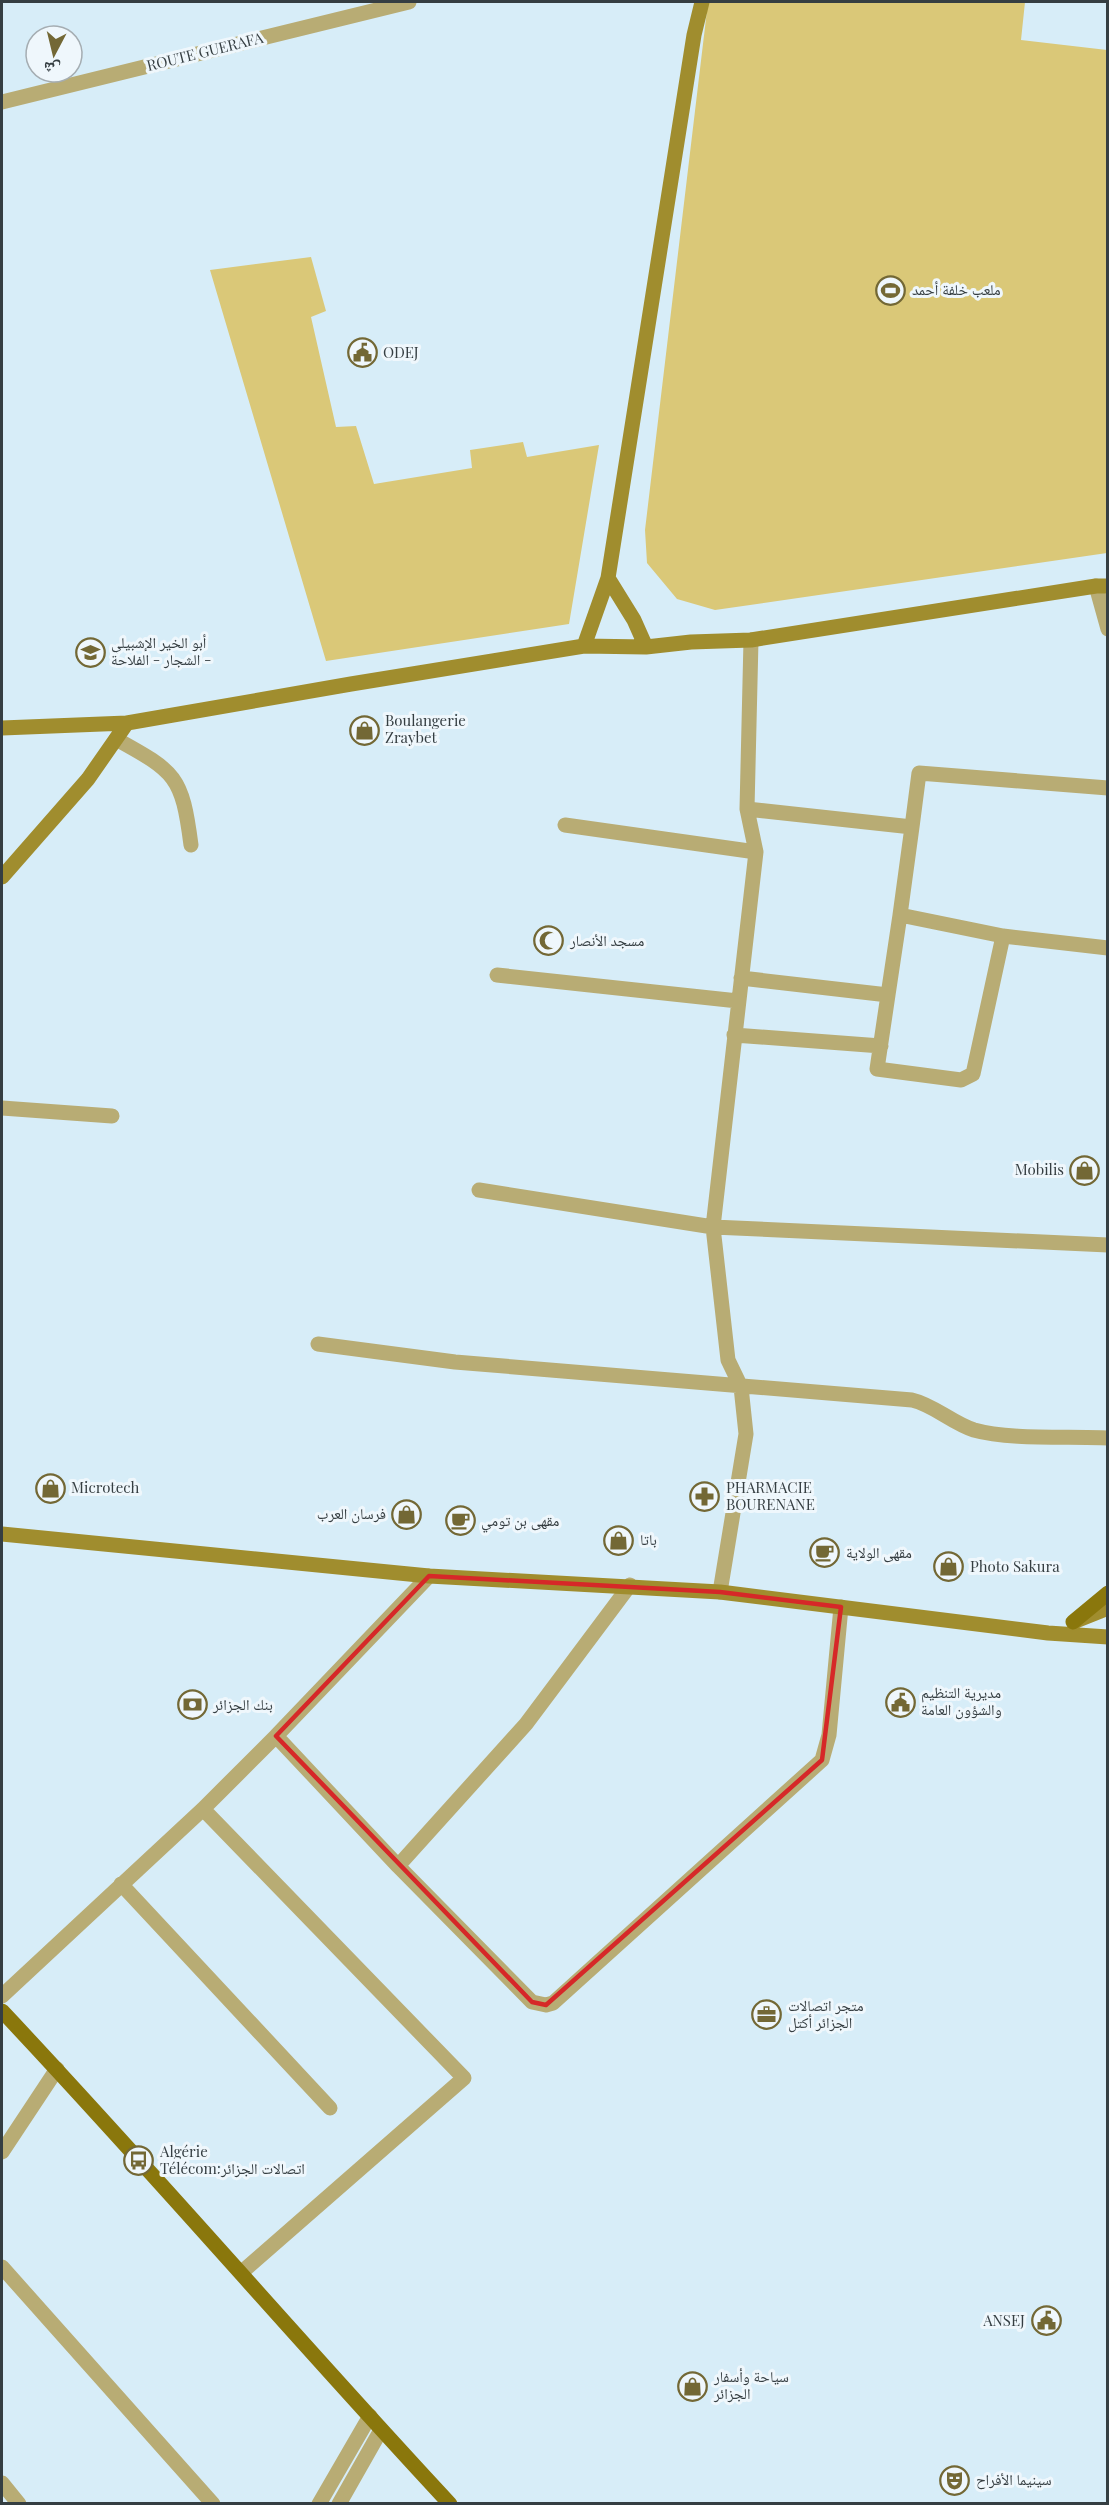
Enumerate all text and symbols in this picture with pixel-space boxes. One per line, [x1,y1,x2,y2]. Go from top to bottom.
north arrow [24,24,84,84]
street label: ROUTE GUERAFA [144,27,266,75]
text: ش [42,58,62,81]
sports icon: ملعب خلفة أحمد [875,274,907,306]
place label: ملعب خلفة أحمد [912,279,1001,299]
public building icon: ODEJ [346,337,378,369]
place label: ODEJ [383,342,419,362]
place label: أبو الخير الإشبيلي الشجار - الفلاحة - [111,632,212,669]
school or university icon: أبو الخير الإشبيلي الشجار - الفلاحة - [74,636,106,668]
place label: Boulangerie Zraybet [385,710,466,747]
shop icon: Boulangerie Zraybet [348,714,380,746]
mosque icon: مسجد الأنصار [533,925,565,957]
place label: مسجد الأنصار [569,930,645,950]
shop icon: Mobilis [1069,1154,1101,1186]
place label: Mobilis [1015,1159,1064,1179]
shop icon: Microtech [34,1472,66,1504]
place label: Microtech [71,1477,140,1497]
place label: PHARMACIE BOURENANE [726,1477,815,1514]
pharmacy icon: PHARMACIE BOURENANE [689,1481,721,1513]
shop icon: فرسان العرب [391,1498,423,1530]
place label: فرسان العرب [317,1503,386,1524]
cafe icon: مقهى بن تومي [444,1505,476,1537]
place label: مقهى بن تومي [481,1510,560,1533]
shop icon: باتا [603,1524,635,1556]
place label: باتا [640,1529,657,1549]
cafe icon: مقهى الولاية [809,1537,841,1569]
place label: مقهى الولاية [846,1542,912,1563]
shop icon: Photo Sakura [933,1551,965,1583]
place label: Photo Sakura [970,1556,1060,1576]
place label: مديرية التنظيم والشؤون العامة [921,1682,1002,1720]
public building icon: مديرية التنظيم والشؤون العامة [884,1686,916,1718]
bank icon: بنك الجزائر [176,1689,208,1721]
place label: بنك الجزائر [212,1694,273,1714]
place label: متجر اتصالات الجزائر أكتل [788,1995,864,2033]
office icon: متجر اتصالات الجزائر أكتل [751,1999,783,2031]
place label: Algérie Télécom;اتصالات الجزائر [159,2141,305,2178]
bus stop icon: Algérie Télécom;اتصالات الجزائر [123,2145,155,2177]
public building icon: ANSEJ [1030,2305,1062,2337]
place label: ANSEJ [982,2310,1025,2330]
place label: سياحة وأسفار الجزائر [713,2366,789,2403]
shop icon: سياحة وأسفار الجزائر [677,2370,709,2402]
theatre icon: سينيما الأفراح [939,2464,971,2496]
place label: سينيما الأفراح [976,2469,1052,2490]

